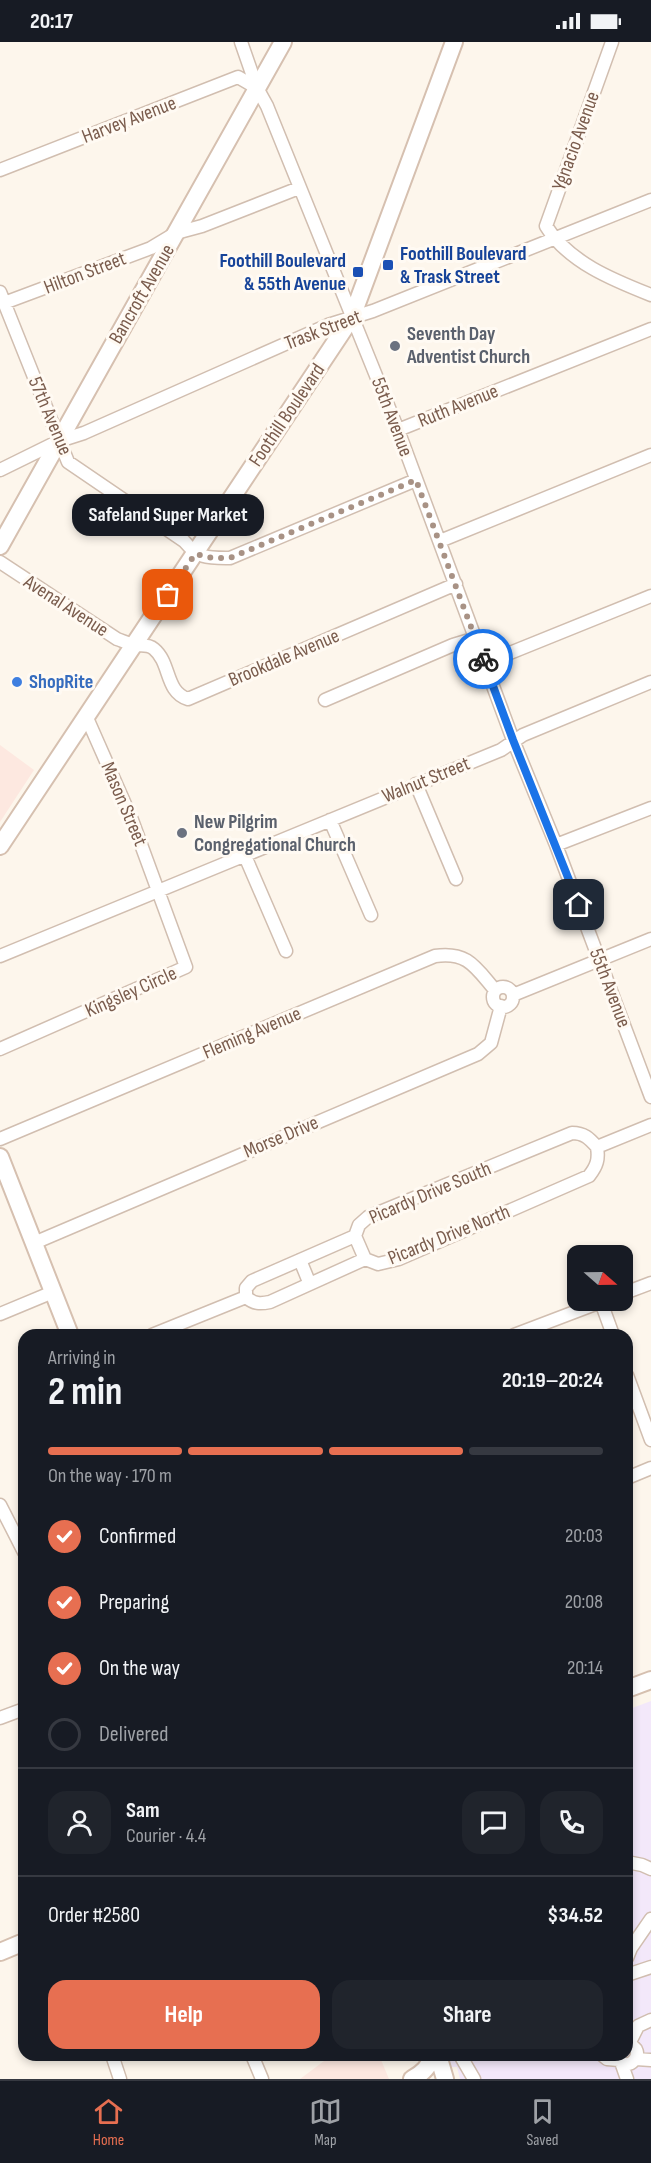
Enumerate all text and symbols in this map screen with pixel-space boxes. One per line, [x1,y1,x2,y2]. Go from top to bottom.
text: 20:17 [30,8,73,35]
street label: Ygnacio Avenue [547,88,605,194]
street label: Harvey Avenue [78,91,180,149]
street label: Bancroft Avenue [104,240,180,348]
place label: Foothill Boulevard & Trask Street [400,242,527,289]
street label: Hilton Street [41,246,129,300]
place label: Foothill Boulevard & 55th Avenue [219,249,346,296]
marker: Foothill Boulevard & Trask Street [381,258,395,272]
marker: Foothill Boulevard & 55th Avenue [351,265,365,279]
street label: Trask Street [281,304,365,356]
place label: Seventh Day Adventist Church [406,322,530,369]
marker: Seventh Day Adventist Church [388,339,402,353]
street label: Foothill Boulevard [244,359,330,471]
street label: 57th Avenue [23,373,77,459]
street label: 55th Avenue [366,374,418,460]
street label: Ruth Avenue [414,379,502,433]
callout: Safeland Super Market [72,493,264,535]
text: Safeland Super Market [88,503,248,527]
street label: Avenal Avenue [18,569,113,642]
pin [142,569,193,620]
icon: bag [151,578,184,611]
street label: Brookdale Avenue [225,624,343,692]
courier [453,629,513,689]
icon: bike [467,643,500,676]
place label: ShopRite [29,670,93,694]
marker: ShopRite [10,675,24,689]
street label: Walnut Street [379,752,473,808]
street label: Mason Street [96,758,152,850]
place label: New Pilgrim Congregational Church [194,810,356,857]
marker: New Pilgrim Congregational Church [175,826,189,840]
pin [553,879,604,930]
icon: home [562,888,595,921]
street label: 55th Avenue [584,945,636,1031]
street label: Kingsley Circle [82,961,180,1023]
street label: Fleming Avenue [199,1002,305,1064]
street label: Morse Drive [240,1111,322,1163]
street label: Picardy Drive South [365,1157,495,1229]
street label: Picardy Drive North [384,1200,514,1270]
north arrow [567,1245,633,1311]
map controls [567,1245,633,1311]
text: Arriving in [48,1346,116,1370]
text: 20:19–20:24 [502,1367,603,1394]
text: 2 min [48,1369,122,1416]
text: On the way · 170 m [48,1464,172,1488]
icon: check [48,1520,81,1553]
text: Confirmed [99,1523,176,1550]
text: 20:03 [565,1524,603,1548]
icon: check [48,1586,81,1619]
text: Preparing [99,1589,169,1616]
text: 20:08 [565,1590,603,1614]
icon: check [48,1652,81,1685]
text: On the way [99,1655,180,1682]
text: 20:14 [567,1656,603,1680]
text: Delivered [99,1721,168,1748]
button: person [48,1791,111,1854]
button: chat [462,1791,525,1854]
button: phone [540,1791,603,1854]
text: Sam [126,1797,160,1824]
text: Courier · 4.4 [126,1824,206,1848]
text: Order #2580 [48,1902,140,1929]
text: $34.52 [547,1902,603,1929]
button: Help [48,1980,320,2049]
button: Share [332,1980,603,2049]
tab: Home [92,2095,125,2150]
tab: Map [309,2095,342,2150]
tab: Saved [526,2095,559,2150]

